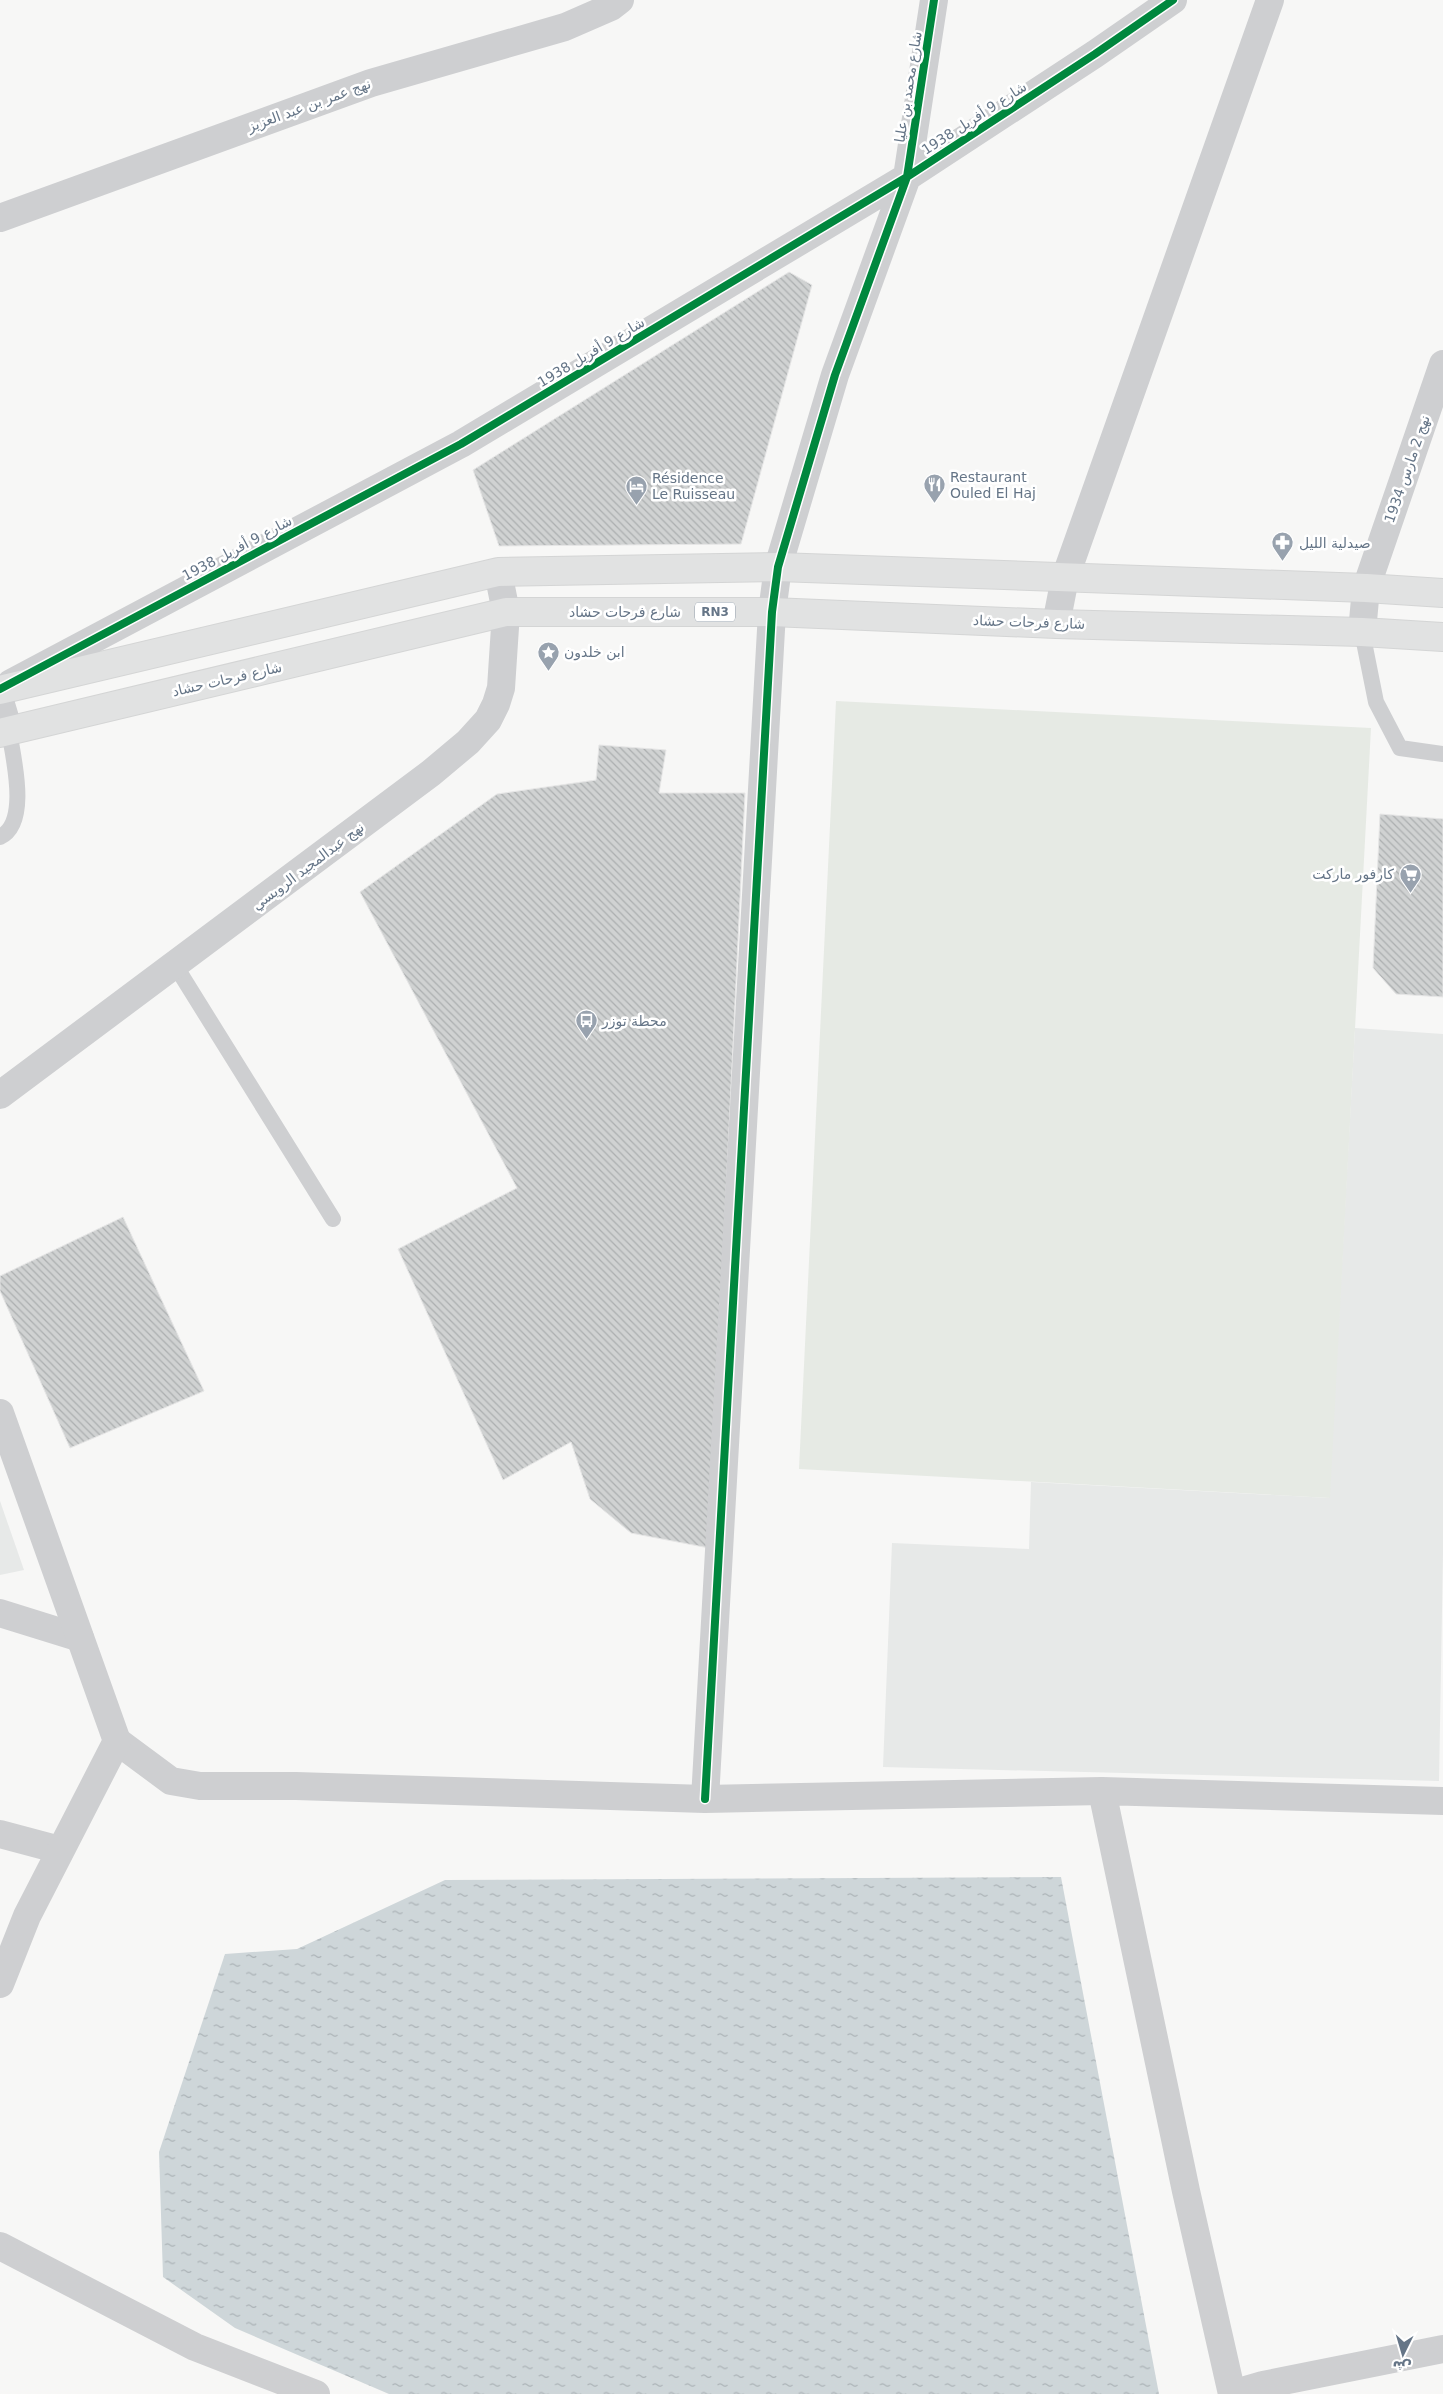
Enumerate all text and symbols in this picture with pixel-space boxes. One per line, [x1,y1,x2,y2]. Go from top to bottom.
street label: شارع محمد بن عليا [891,30,926,144]
street label: نهج عمر بن عبد العزيز [244,75,373,136]
street label: شارع 9 أفريل 1938 [918,77,1030,159]
street label: شارع 9 أفريل 1938 [534,313,648,391]
street label: نهج 2 مارس 1934 [1381,413,1434,525]
place label: Restaurant Ouled El Haj [950,469,1036,501]
place label: Résidence Le Ruisseau [652,470,735,502]
restaurant icon: Restaurant Ouled El Haj [922,473,946,504]
hotel icon: Résidence Le Ruisseau [624,474,648,505]
street label: شارع 9 أفريل 1938 [179,511,295,585]
pharmacy icon: صيدلية الليل [1271,531,1295,562]
place label: صيدلية الليل [1299,535,1371,551]
road number: RN3 [695,602,735,622]
street label: شارع فرحات حشاد [569,604,681,621]
street label: شارع فرحات حشاد [973,612,1085,633]
place icon: ابن خلدون [536,640,560,671]
place label: ابن خلدون [564,644,625,661]
street label: شارع فرحات حشاد [171,659,284,700]
street label: نهج عبدالمجيد الرويسي [249,819,368,914]
supermarket icon: كارفور ماركت [1398,862,1422,893]
place label: كارفور ماركت [1312,866,1394,883]
bus stop icon: محطة توزر [574,1009,598,1040]
place label: محطة توزر [601,1013,667,1030]
north arrow [1378,2329,1428,2379]
text: ش [1392,2358,1412,2376]

